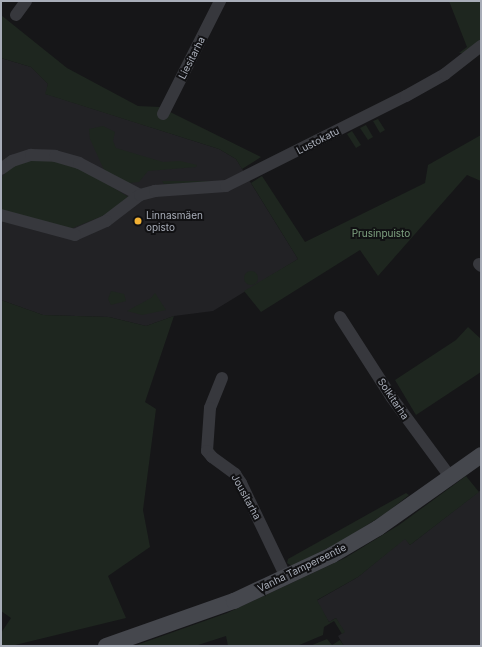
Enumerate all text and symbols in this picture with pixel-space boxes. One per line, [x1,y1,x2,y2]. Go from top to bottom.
street label: Liesitarha [176,35,208,81]
street label: Lustokatu [295,125,341,157]
place label: Linnasmäen opisto [146,209,203,232]
marker: Linnasmäen opisto [133,216,143,226]
park label: Prusinpuisto [352,228,410,240]
street label: Solkitarha [375,376,411,422]
street label: Jousitarha [229,472,263,522]
street label: Vanha Tampereentie [256,541,348,595]

